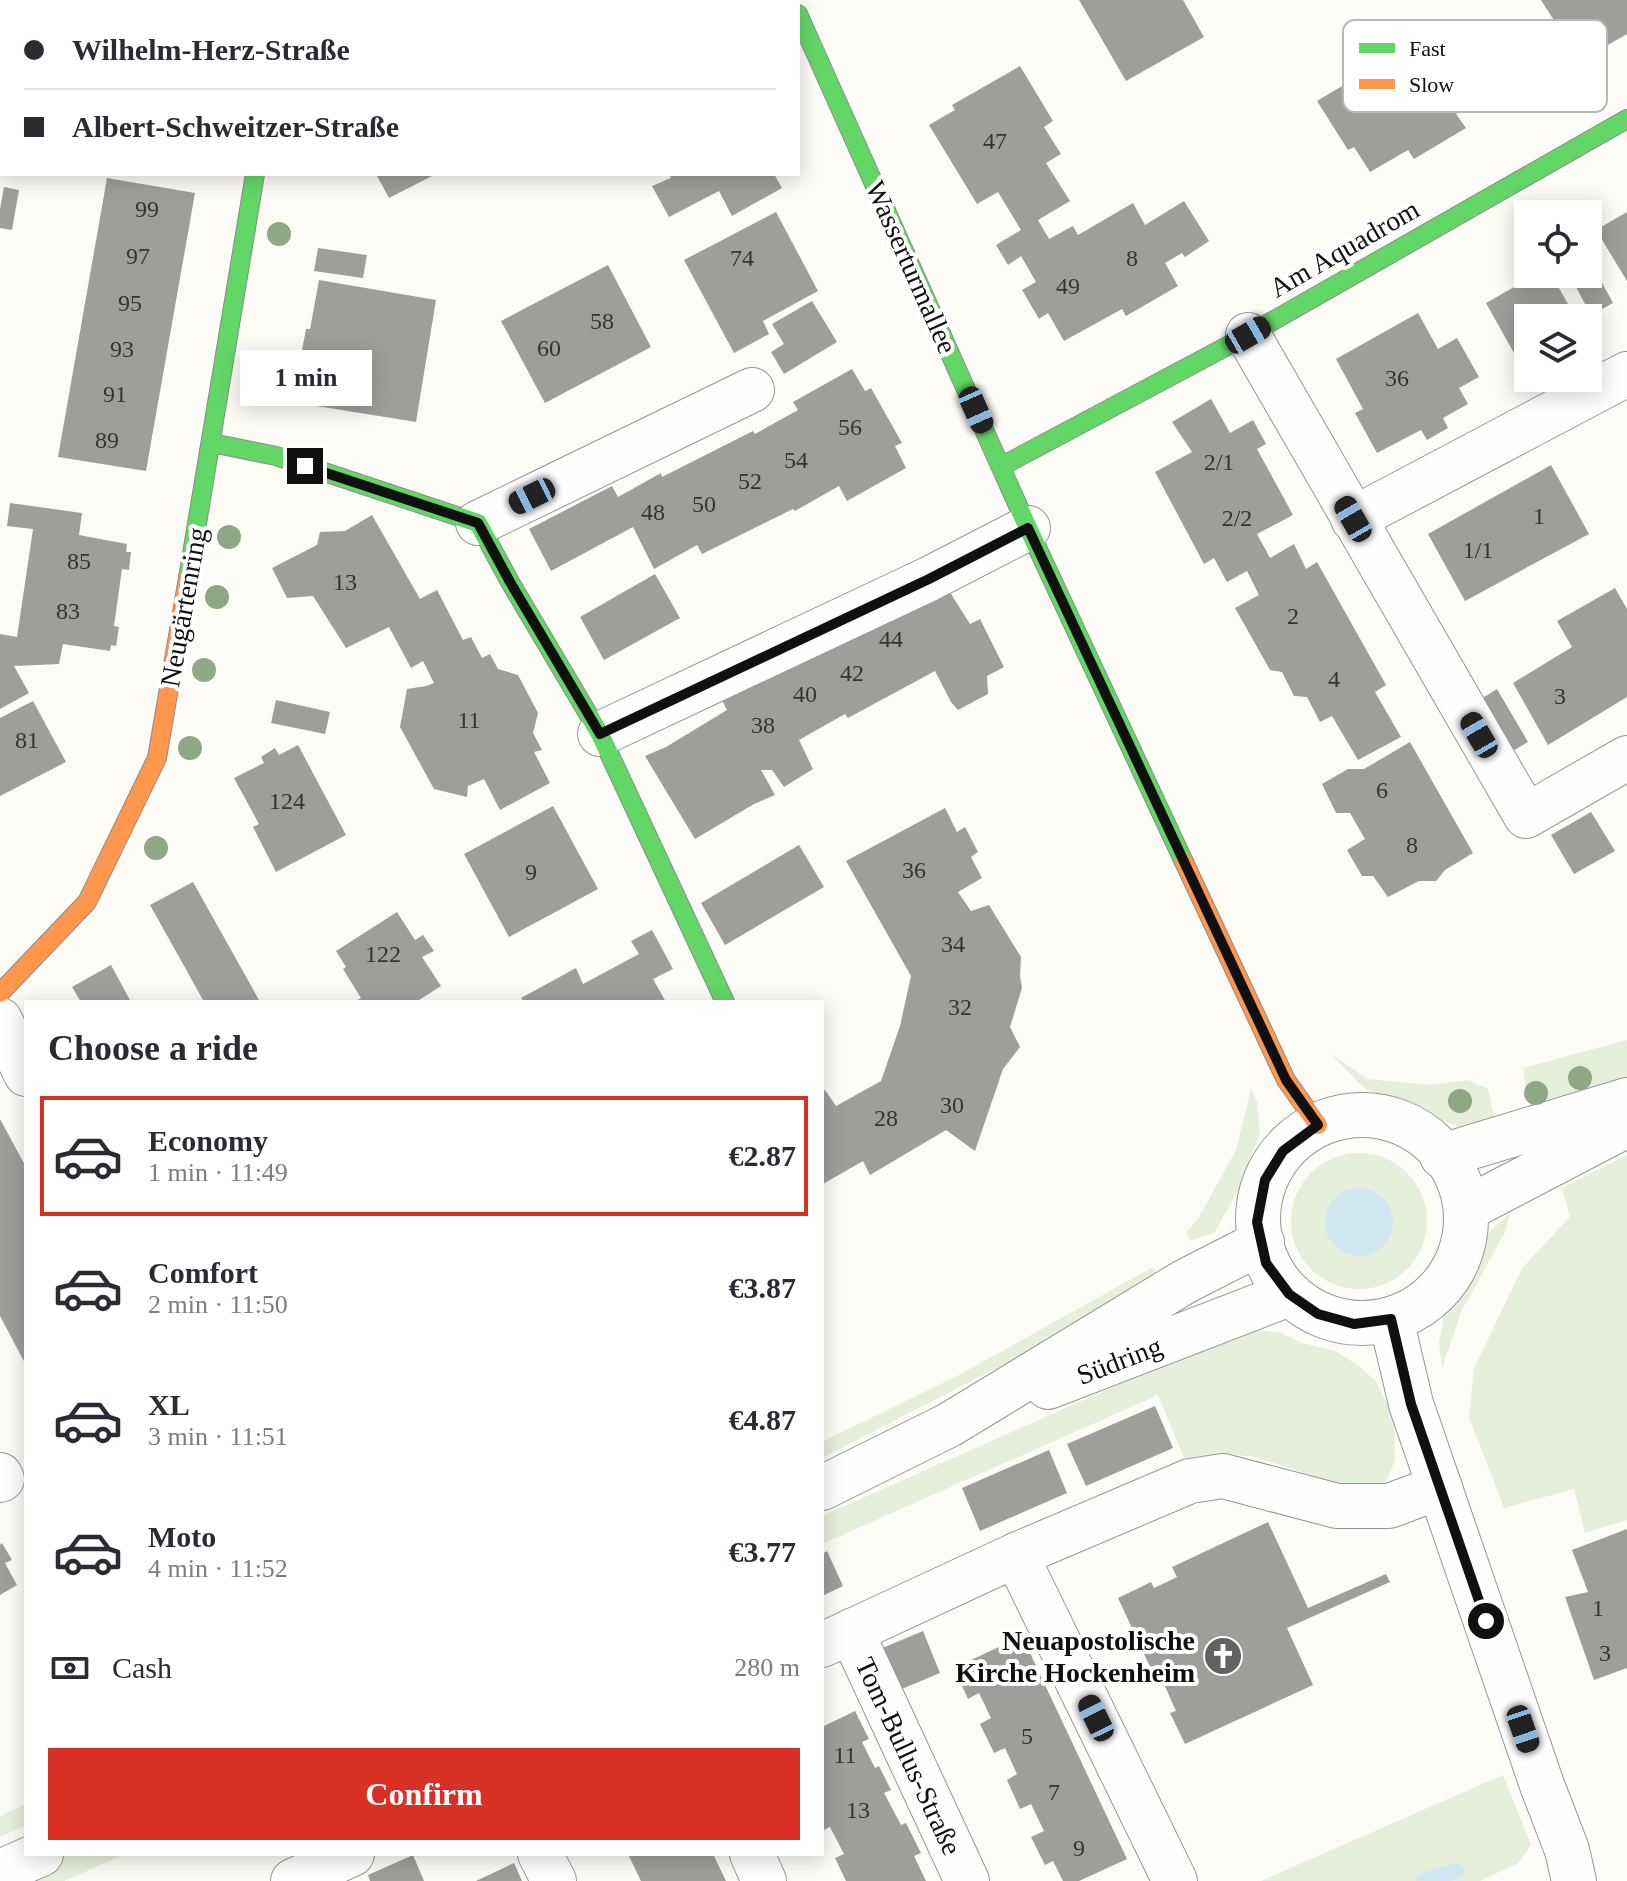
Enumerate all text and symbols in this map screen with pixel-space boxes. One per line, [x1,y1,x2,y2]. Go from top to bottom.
legend [1343,20,1607,112]
text: Wilhelm-Herz-Straße [72,33,350,66]
text: Fast [1409,36,1446,61]
text: Slow [1409,72,1454,97]
text: Albert-Schweitzer-Straße [72,110,399,143]
house number: 47 [983,128,1007,154]
street label: Wasserturmallee [860,176,964,358]
street label: Am Aquadrom [1264,193,1425,304]
house number: 99 [135,196,159,222]
map controls [1514,200,1602,392]
button: locate [1514,200,1602,288]
house number: 97 [126,243,150,269]
house number: 74 [730,245,754,271]
house number: 8 [1126,245,1138,271]
house number: 49 [1056,273,1080,299]
house number: 95 [118,290,142,316]
button: layers [1514,304,1602,392]
house number: 58 [590,308,614,334]
car [1221,313,1275,357]
house number: 60 [537,335,561,361]
house number: 93 [110,336,134,362]
callout: 1 min [239,350,371,406]
text: 1 min [275,363,337,392]
house number: 36 [1385,365,1409,391]
house number: 91 [103,381,127,407]
car [955,383,997,437]
house number: 56 [838,414,862,440]
house number: 89 [95,427,119,453]
house number: 54 [784,447,808,473]
route end [287,448,323,484]
house number: 2/1 [1204,449,1234,475]
house number: 52 [738,468,762,494]
car [505,475,559,517]
house number: 50 [692,491,716,517]
car [1331,492,1375,546]
house number: 48 [641,499,665,525]
house number: 1 [1533,503,1545,529]
house number: 2/2 [1222,505,1252,531]
street label: Neugärtenring [154,525,213,689]
house number: 1/1 [1463,537,1493,563]
house number: 85 [67,548,91,574]
house number: 13 [333,569,357,595]
house number: 83 [56,598,80,624]
house number: 2 [1287,603,1299,629]
house number: 44 [879,626,903,652]
house number: 42 [840,660,864,686]
house number: 4 [1328,666,1340,692]
house number: 40 [793,681,817,707]
house number: 3 [1554,683,1566,709]
house number: 11 [457,707,481,733]
car [1457,708,1501,762]
house number: 38 [751,712,775,738]
house number: 81 [15,727,39,753]
house number: 6 [1376,777,1388,803]
house number: 124 [269,788,305,814]
house number: 8 [1406,832,1418,858]
house number: 36 [902,857,926,883]
house number: 9 [525,859,537,885]
house number: 34 [941,931,965,957]
house number: 122 [365,941,401,967]
house number: 32 [948,994,972,1020]
text: Choose a ride [48,1028,258,1068]
house number: 30 [940,1092,964,1118]
house number: 28 [874,1105,898,1131]
icon: car [52,1120,124,1192]
text: Economy [148,1124,268,1157]
text: €2.87 [729,1139,796,1172]
text: 1 min · 11:49 [148,1158,288,1187]
icon: car [52,1252,124,1324]
text: Comfort [148,1256,258,1289]
text: €3.87 [729,1271,796,1304]
text: 2 min · 11:50 [148,1290,288,1319]
street label: Südring [1072,1330,1166,1391]
icon: car [52,1384,124,1456]
text: XL [148,1388,190,1421]
text: €4.87 [729,1403,796,1436]
text: 3 min · 11:51 [148,1422,288,1451]
icon: car [52,1516,124,1588]
text: Moto [148,1520,216,1553]
text: €3.77 [729,1535,796,1568]
text: 4 min · 11:52 [148,1554,288,1583]
house number: 1 [1592,1595,1604,1621]
route start [1468,1603,1504,1639]
place label: Neuapostolische Kirche Hockenheim [955,1625,1195,1688]
church icon: Neuapostolische Kirche Hockenheim [1202,1635,1244,1677]
house number: 3 [1599,1640,1611,1666]
icon: cash [48,1646,92,1690]
text: Cash [112,1651,172,1684]
text: 280 m [734,1653,800,1682]
street label: Tom-Bullus-Straße [849,1653,968,1860]
car [1075,1691,1117,1745]
car [1504,1702,1542,1756]
house number: 5 [1021,1723,1033,1749]
house number: 11 [833,1742,857,1768]
button: Confirm [48,1748,800,1840]
house number: 7 [1048,1779,1060,1805]
house number: 13 [846,1797,870,1823]
house number: 9 [1073,1835,1085,1861]

